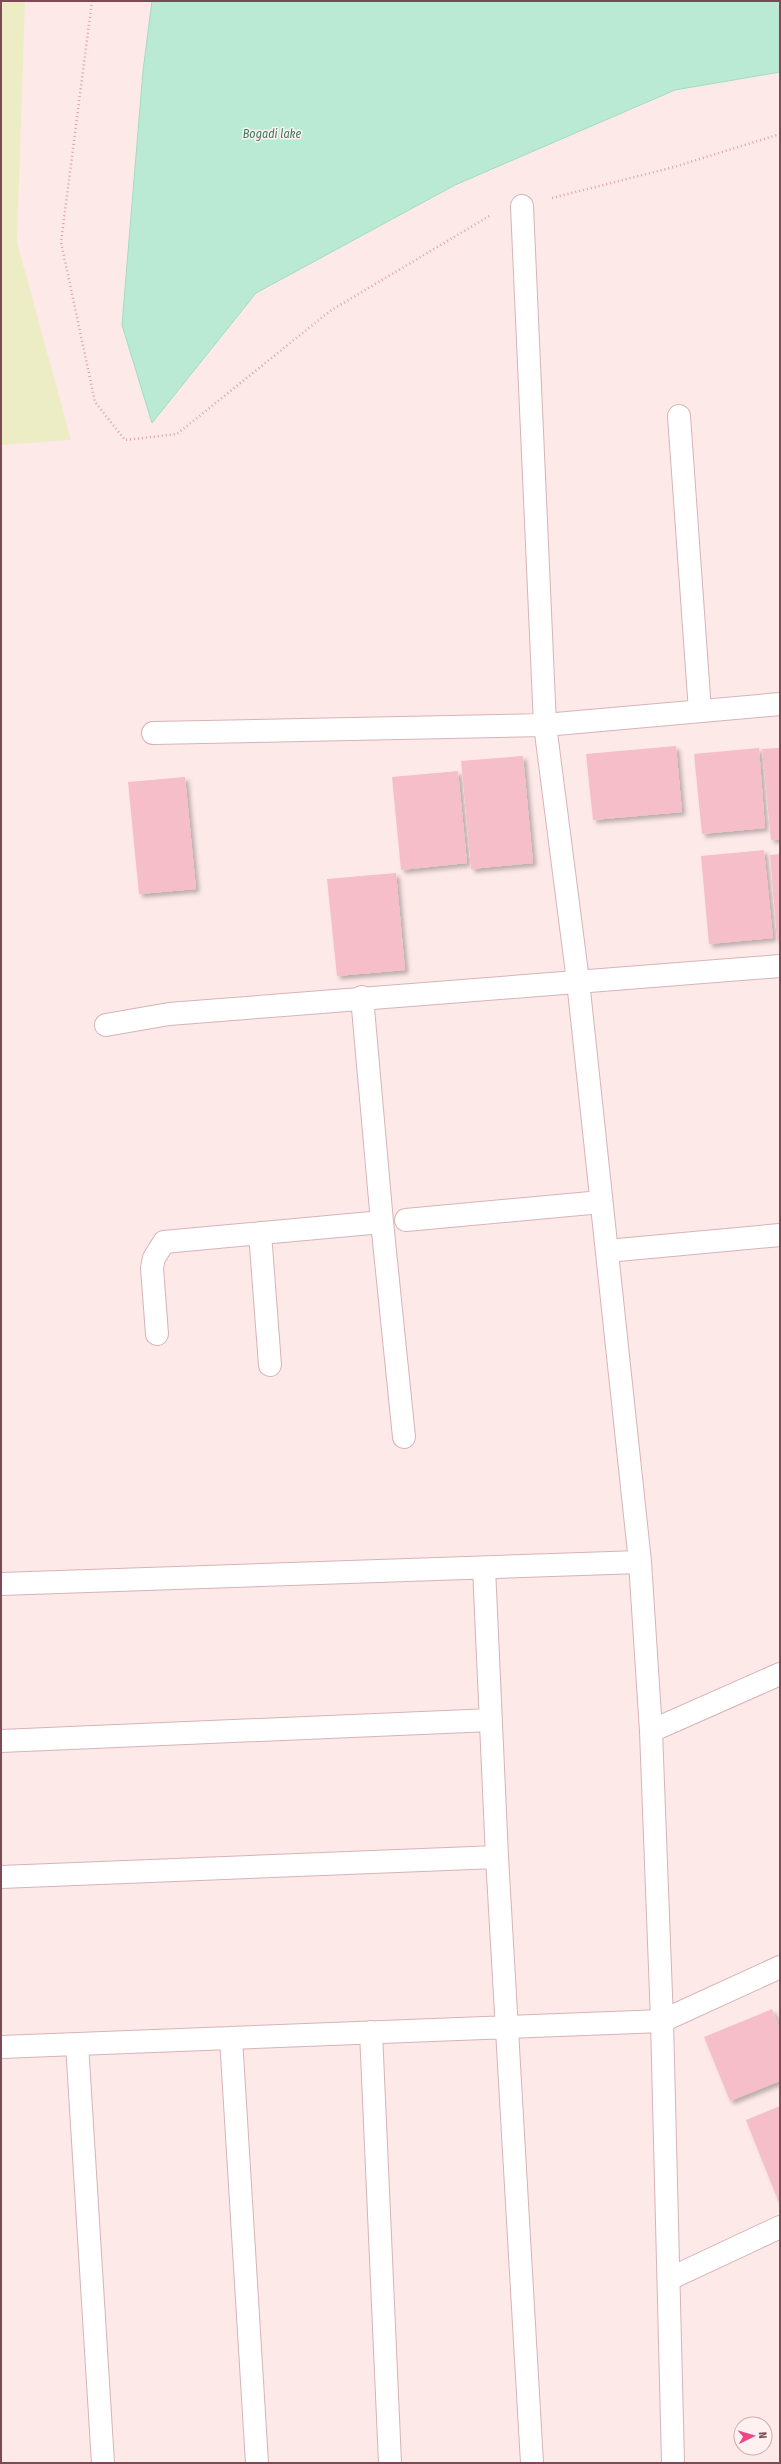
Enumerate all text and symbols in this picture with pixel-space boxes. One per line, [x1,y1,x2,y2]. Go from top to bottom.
water label: Bogadi lake [243,127,302,141]
north arrow [733,2416,773,2456]
text: N [756,2431,769,2439]

